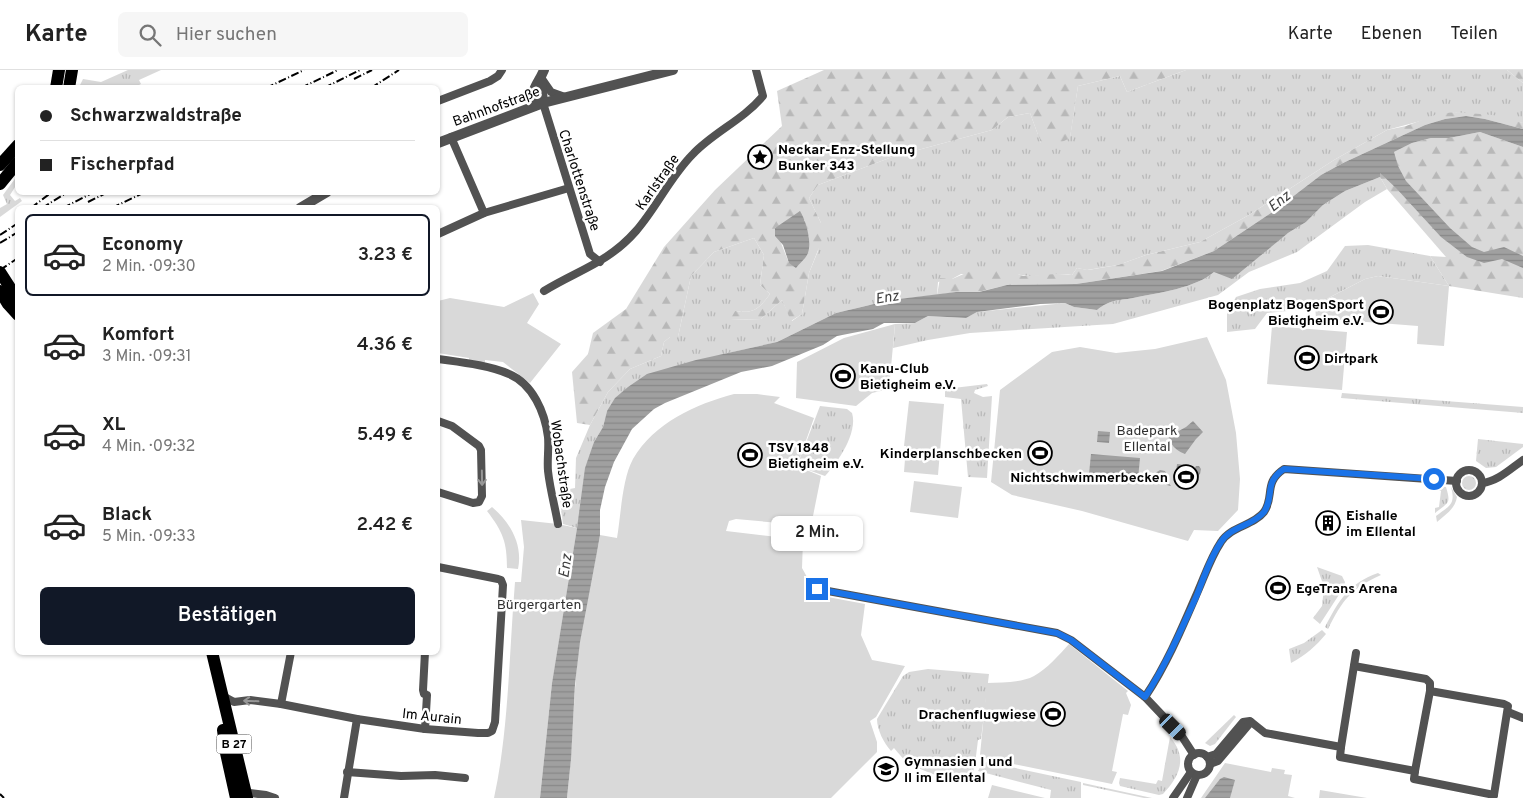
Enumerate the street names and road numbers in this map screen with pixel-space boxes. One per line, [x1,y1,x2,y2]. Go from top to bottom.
street label: Bahnhofstraße [451,84,542,131]
street label: Charlottenstraße [554,127,603,234]
street label: Karlstraße [633,152,684,214]
street label: Wobachstraße [546,419,575,509]
street label: Im Aurain [401,706,463,729]
road number: B 27 [216,734,252,754]

